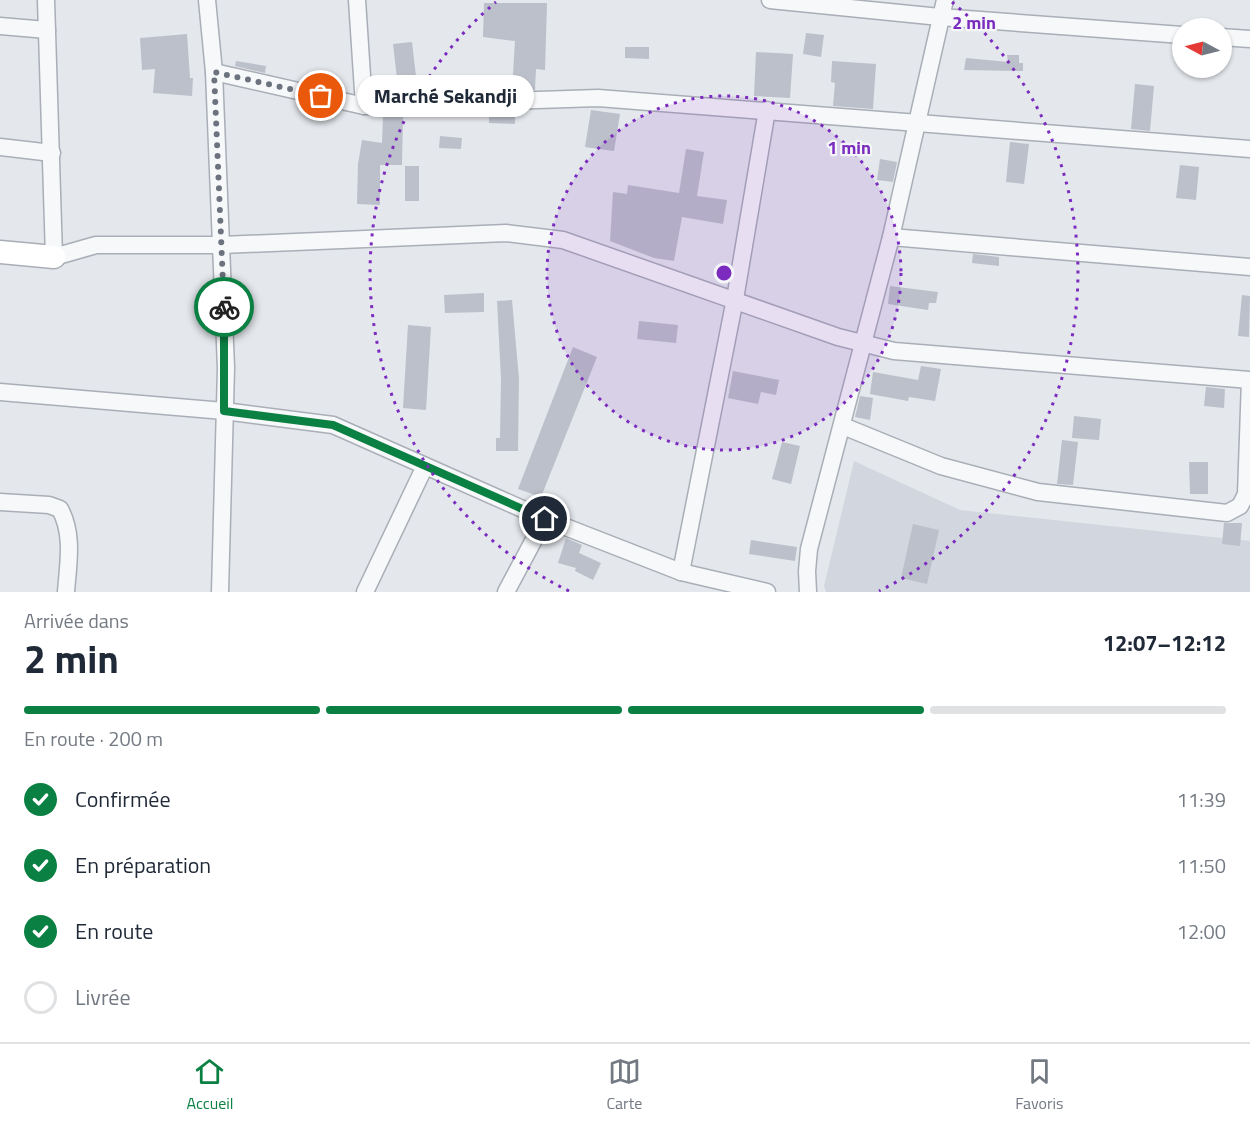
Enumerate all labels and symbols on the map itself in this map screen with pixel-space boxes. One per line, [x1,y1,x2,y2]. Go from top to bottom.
text: 2 min [952,9,996,36]
north arrow [1172,18,1232,78]
pin [295,70,346,121]
callout: Marché Sekandji [357,75,534,117]
text: 1 min [827,134,871,161]
centre of rings [714,263,734,283]
courier [194,277,254,337]
pin [519,493,570,544]

